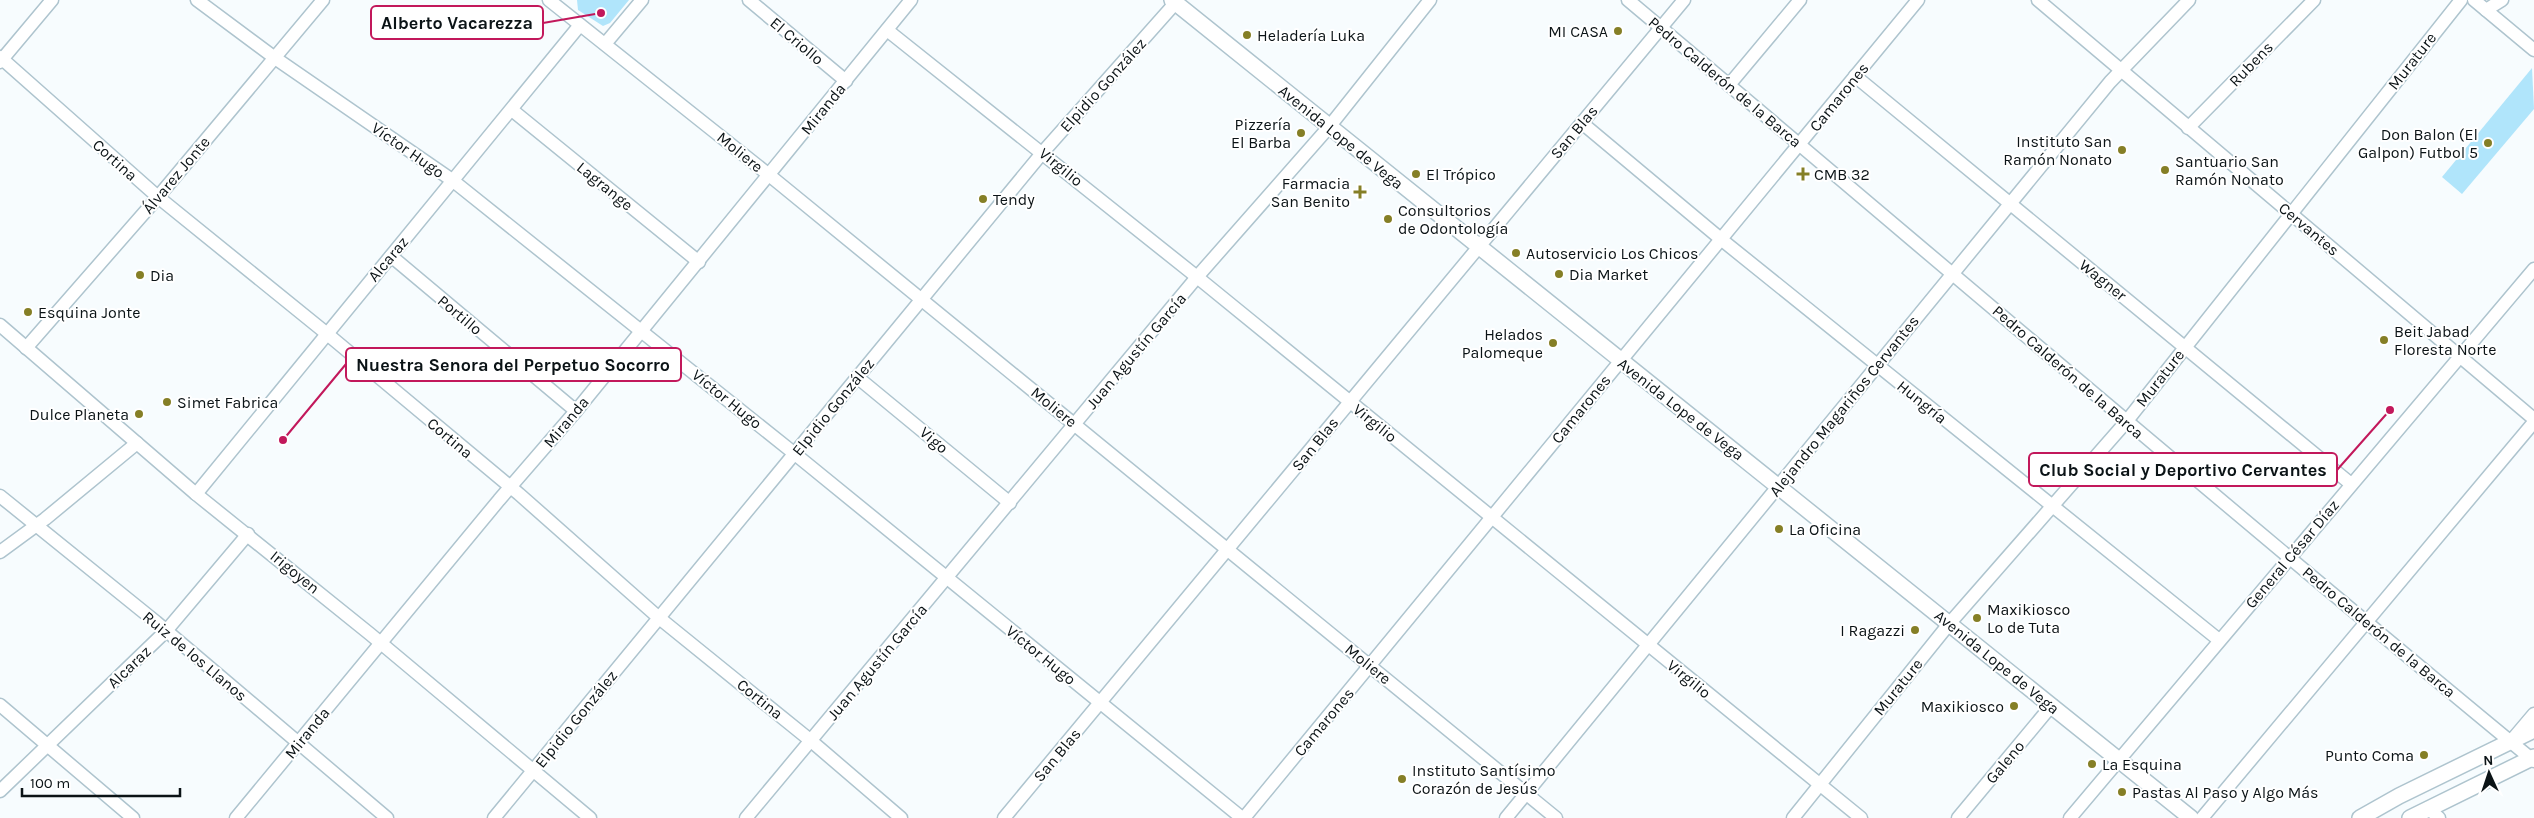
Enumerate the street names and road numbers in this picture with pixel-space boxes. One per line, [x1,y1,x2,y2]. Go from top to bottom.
street label: Pedro Calderón de la Barca [1645,12,1805,152]
street label: El Criollo [766,13,828,69]
street label: Murature [2384,29,2440,93]
street label: Elpidio González [1056,34,1150,136]
street label: Rubens [2225,38,2277,90]
street label: Camarones [1805,59,1873,135]
street label: Miranda [796,79,850,139]
street label: Avenida Lope de Vega [1275,81,1407,193]
street label: San Blas [1546,102,1602,162]
street label: Víctor Hugo [368,118,448,182]
street label: Moliere [713,128,767,176]
street label: Álvarez Jonte [138,133,214,217]
street label: Cortina [89,135,141,185]
street label: Virgilio [1035,144,1087,190]
street label: Lagrange [573,158,637,214]
street label: Cervantes [2275,198,2343,260]
street label: Alcaraz [364,233,412,285]
street label: Wagner [2076,255,2131,305]
street label: Juan Agustín García [1082,289,1190,413]
street label: Portillo [434,291,486,339]
street label: Pedro Calderón de la Barca [1989,301,2147,443]
street label: Alejandro Magariños Cervantes [1765,312,1923,500]
street label: Murature [2132,346,2188,410]
street label: Elpidio González [788,354,878,460]
street label: Avenida Lope de Vega [1614,354,1748,464]
street label: Víctor Hugo [688,365,766,433]
street label: Camarones [1547,371,1615,447]
street label: Hungría [1893,376,1951,428]
street label: Moliere [1027,383,1081,431]
street label: Miranda [539,393,593,451]
street label: Virgilio [1349,400,1401,446]
street label: Cortina [423,413,477,463]
street label: San Blas [1288,413,1342,475]
street label: Vigo [916,423,952,457]
street label: General César Díaz [2241,496,2343,612]
street label: Irigoyen [266,546,324,598]
street label: Pedro Calderón de la Barca [2299,562,2459,702]
street label: Juan Agustín García [823,600,931,724]
street label: Avenida Lope de Vega [1931,606,2063,718]
street label: Ruiz de los Llanos [139,607,251,705]
street label: Víctor Hugo [1002,621,1080,689]
street label: Moliere [1341,640,1395,688]
street label: Alcaraz [103,642,155,692]
street label: Murature [1869,655,1927,719]
street label: Virgilio [1663,656,1715,702]
street label: Elpidio González [531,666,621,772]
street label: Cortina [733,675,787,723]
street label: Camarones [1290,684,1358,760]
street label: Miranda [280,703,334,763]
street label: San Blas [1029,725,1085,785]
street label: Galeno [1982,737,2028,787]

